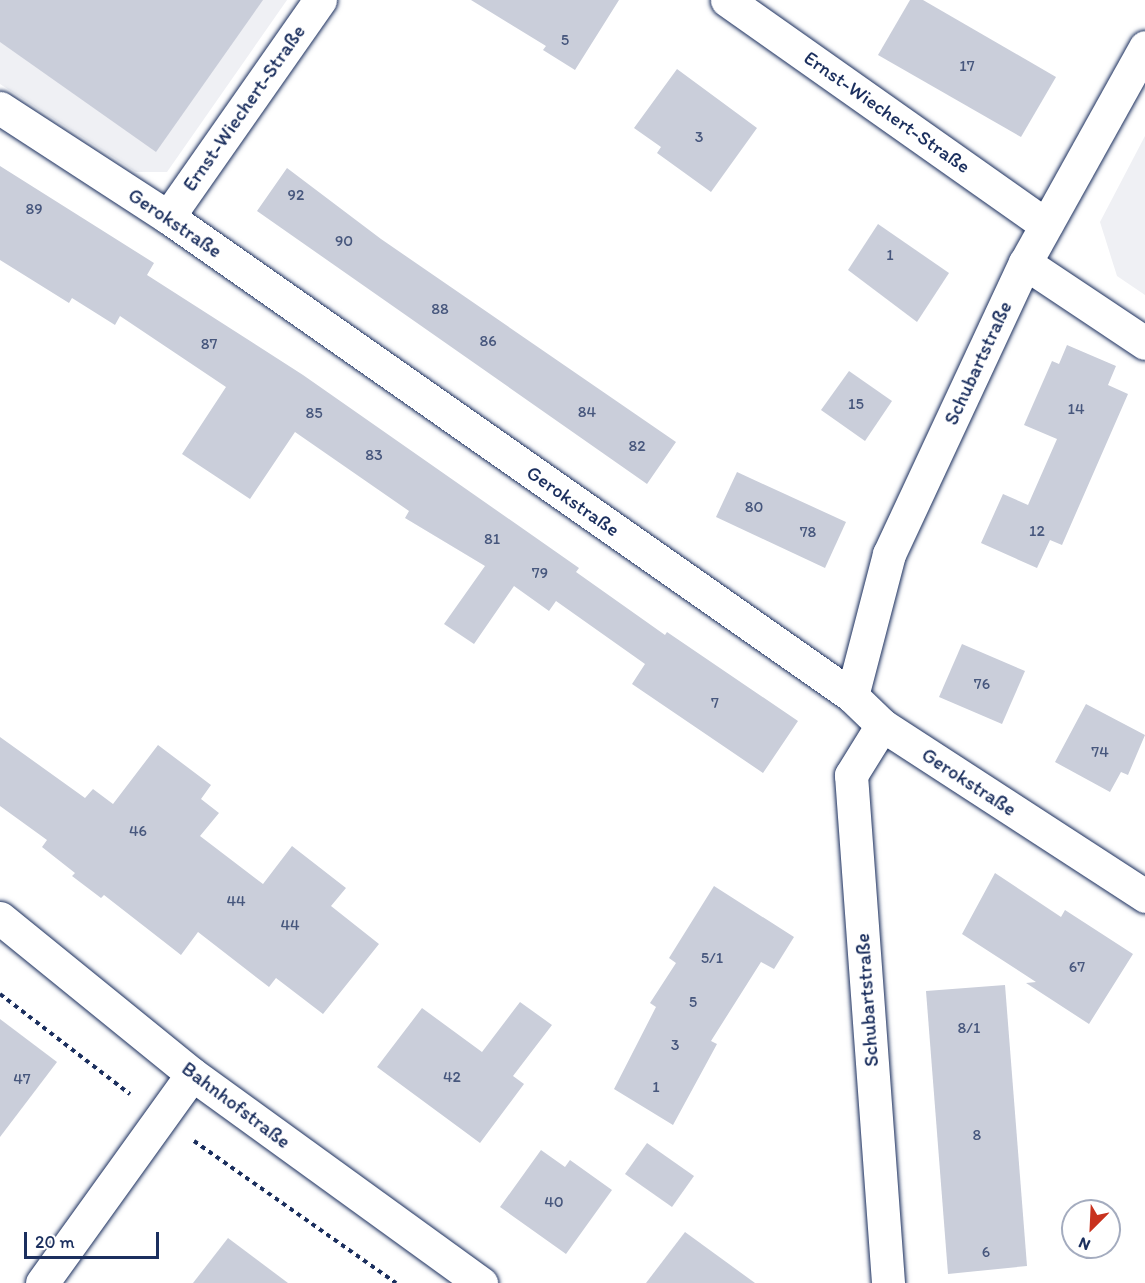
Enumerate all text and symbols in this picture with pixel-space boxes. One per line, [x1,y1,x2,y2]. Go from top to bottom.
street label: Ernst-Wiechert-Straße [178,20,310,196]
house number: 5 [561,30,569,50]
street label: Ernst-Wiechert-Straße [799,46,975,178]
house number: 17 [959,56,975,76]
house number: 3 [695,127,703,147]
street label: Gerokstraße [124,183,226,263]
house number: 92 [288,185,304,205]
house number: 89 [25,199,43,219]
house number: 90 [335,231,353,251]
house number: 1 [886,245,894,265]
street label: Schubartstraße [939,297,1017,429]
house number: 88 [431,299,449,319]
house number: 86 [479,331,497,351]
house number: 87 [201,334,217,354]
house number: 15 [848,394,864,414]
house number: 14 [1067,399,1085,419]
house number: 84 [578,402,596,422]
house number: 85 [305,403,323,423]
house number: 82 [628,436,646,456]
house number: 83 [365,445,383,465]
street label: Gerokstraße [522,460,624,542]
house number: 80 [745,497,763,517]
house number: 12 [1029,521,1045,541]
house number: 78 [800,522,816,542]
house number: 81 [484,529,500,549]
house number: 79 [532,563,548,583]
house number: 76 [974,674,990,694]
house number: 7 [711,693,719,713]
house number: 74 [1091,742,1109,762]
street label: Gerokstraße [917,743,1021,821]
house number: 46 [129,821,147,841]
house number: 44 [226,891,246,911]
house number: 44 [280,915,300,935]
street label: Schubartstraße [850,932,884,1068]
house number: 5/1 [701,948,723,968]
house number: 67 [1069,957,1085,977]
house number: 5 [689,992,697,1012]
house number: 8/1 [958,1018,980,1038]
house number: 3 [671,1035,679,1055]
street label: Bahnhofstraße [177,1056,295,1154]
house number: 42 [443,1067,461,1087]
house number: 47 [13,1069,31,1089]
house number: 1 [652,1077,660,1097]
house number: 8 [973,1125,981,1145]
house number: 40 [544,1192,564,1212]
north arrow [1061,1199,1121,1259]
scale bar [27,1220,162,1258]
text: 20 m [35,1231,75,1253]
text: N [1075,1233,1093,1255]
house number: 6 [982,1242,990,1262]

